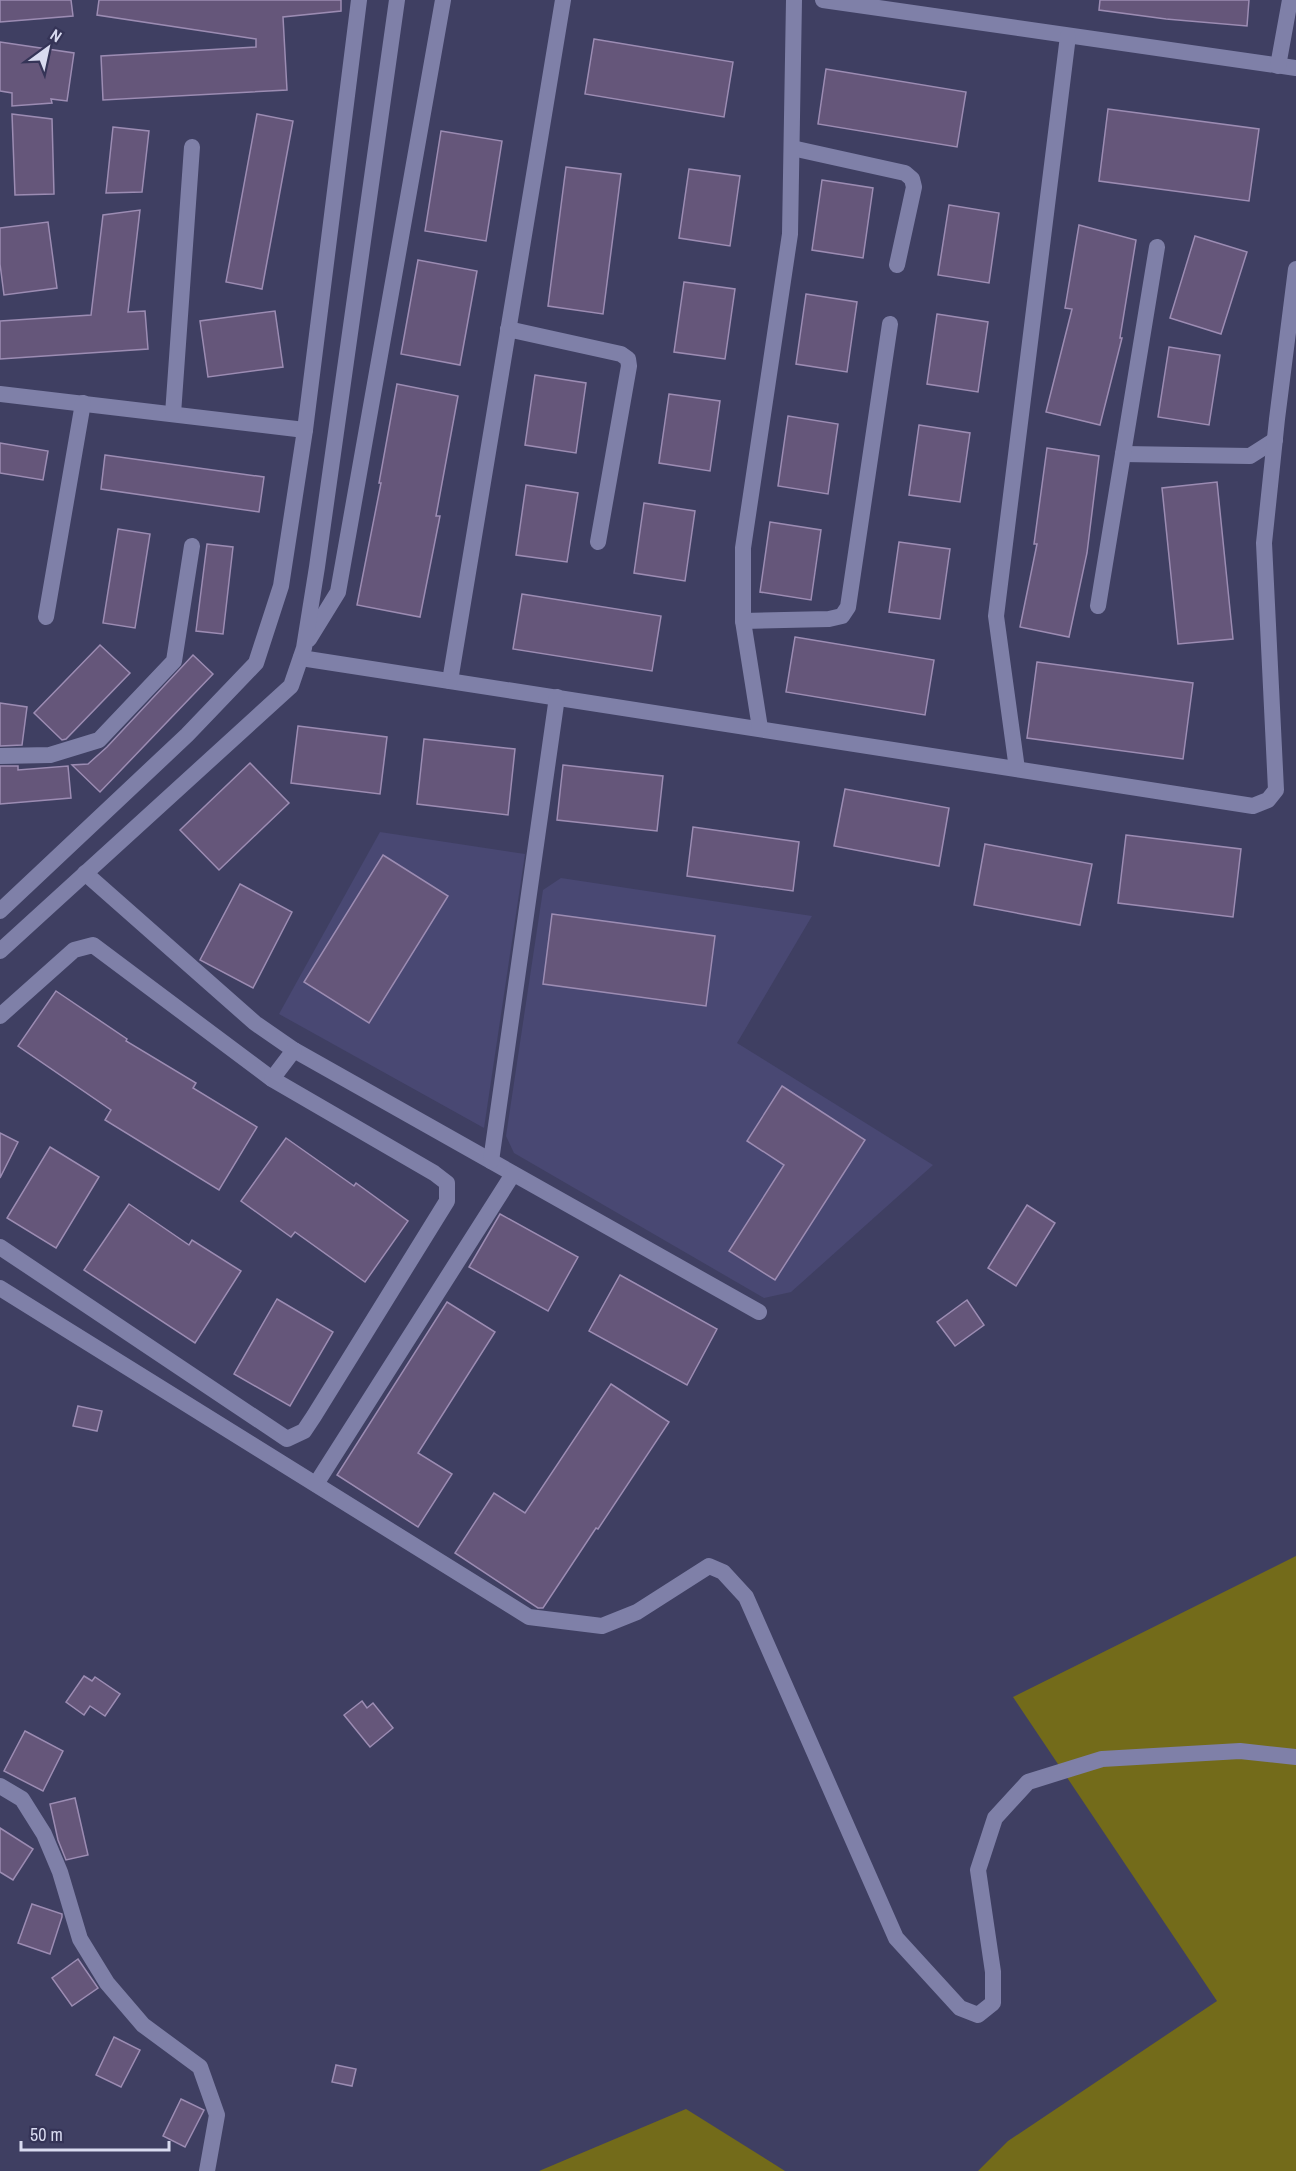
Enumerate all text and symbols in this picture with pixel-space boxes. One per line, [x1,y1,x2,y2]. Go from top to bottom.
north arrow [18,18,78,78]
text: N [46,24,66,47]
scale bar [21,2114,170,2152]
text: 50 m [30,2122,63,2147]

